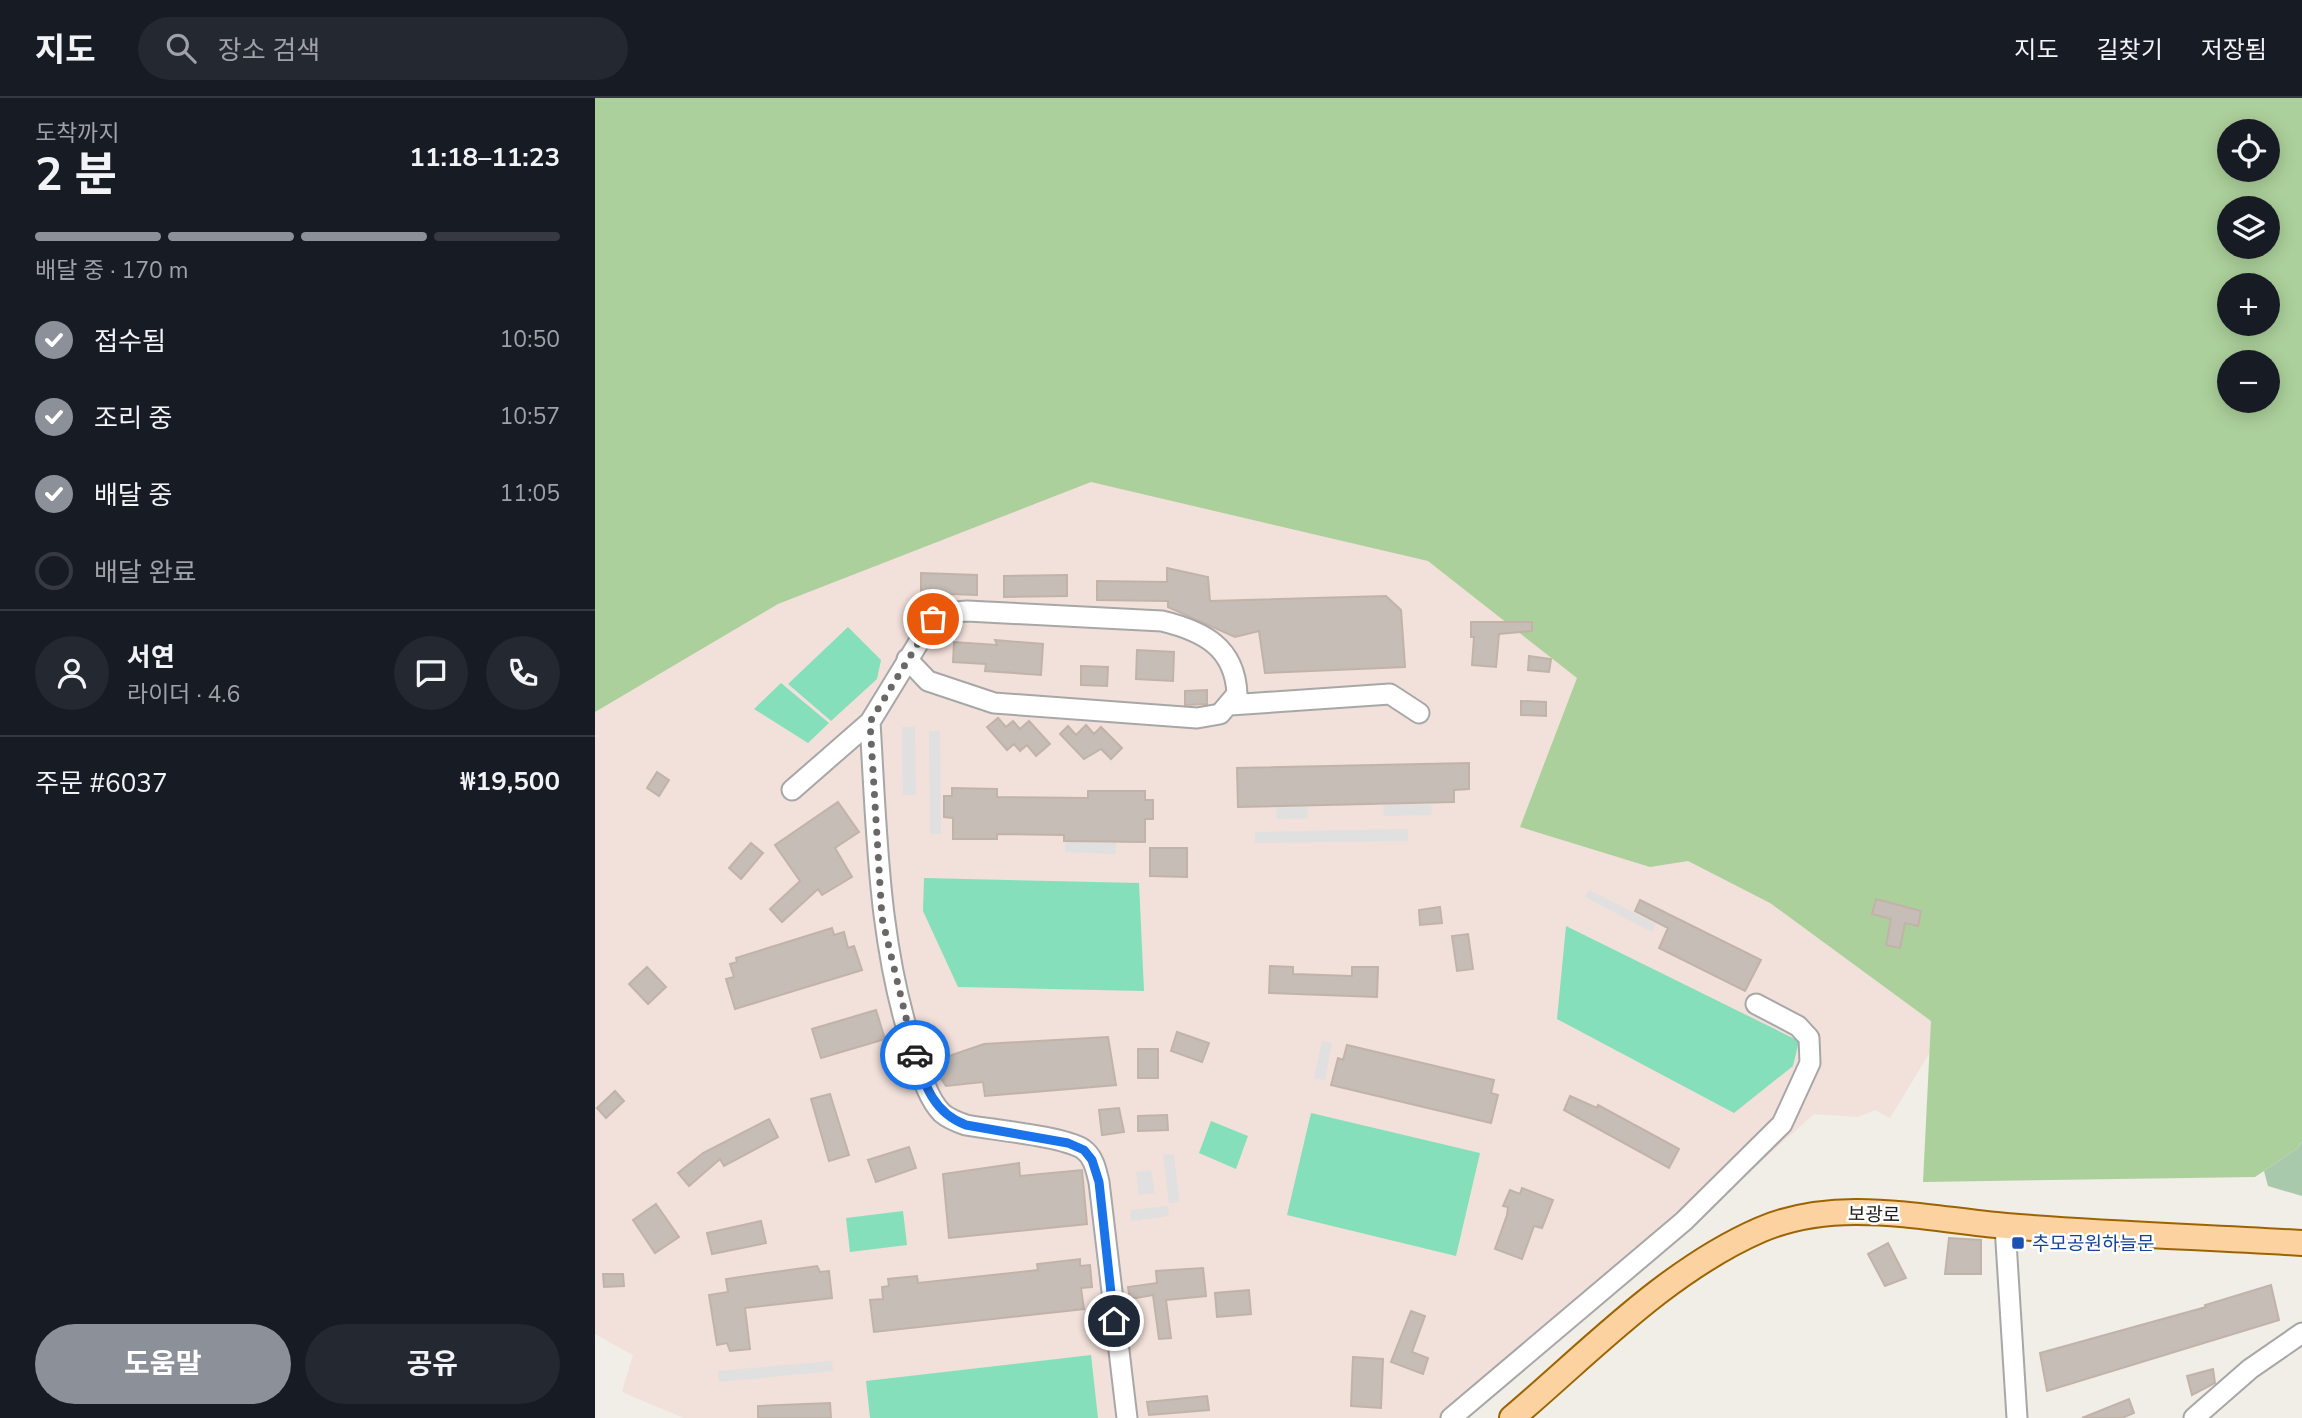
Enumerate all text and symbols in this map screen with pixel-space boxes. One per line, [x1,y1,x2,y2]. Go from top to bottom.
search box [138,17,628,80]
text: 지도 [35,28,96,73]
icon: search [162,29,200,67]
text: 장소 검색 [218,33,320,68]
text: 지도 [2014,34,2059,66]
text: 길찾기 [2097,34,2163,66]
text: 저장됨 [2201,34,2267,66]
text: 도착까지 [35,118,120,149]
map controls [2217,119,2280,413]
button: locate [2217,119,2280,182]
text: 11:18–11:23 [409,140,560,175]
text: 2 분 [35,143,117,206]
button: layers [2217,196,2280,259]
text: 배달 중 · 170 m [35,255,188,286]
button: + [2217,273,2280,336]
icon: check [35,321,73,359]
text: 접수됨 [94,324,166,359]
text: 10:50 [500,324,560,355]
button: − [2217,350,2280,413]
icon: check [35,398,73,436]
text: 조리 중 [94,401,172,436]
text: 10:57 [500,401,560,432]
icon: check [35,475,73,513]
text: 배달 중 [94,478,172,513]
text: 11:05 [500,478,560,509]
text: 배달 완료 [94,555,196,590]
pin [903,589,963,649]
icon: bag [914,600,952,638]
button: person [35,636,109,710]
button: chat [394,636,468,710]
button: phone [486,636,560,710]
text: 서연 [127,640,175,675]
text: 라이더 · 4.6 [127,679,240,710]
text: ₩19,500 [460,764,560,799]
text: 주문 #6037 [35,766,168,801]
courier [880,1020,950,1090]
icon: car [896,1036,934,1074]
street label: 보광로 [1848,1202,1900,1228]
place label: 추모공원하늘문 [2032,1231,2154,1257]
marker: 추모공원하늘문 [2010,1235,2026,1251]
pin [1084,1291,1144,1351]
icon: home [1095,1302,1133,1340]
button: 도움말 [35,1324,291,1404]
button: 공유 [305,1324,560,1404]

